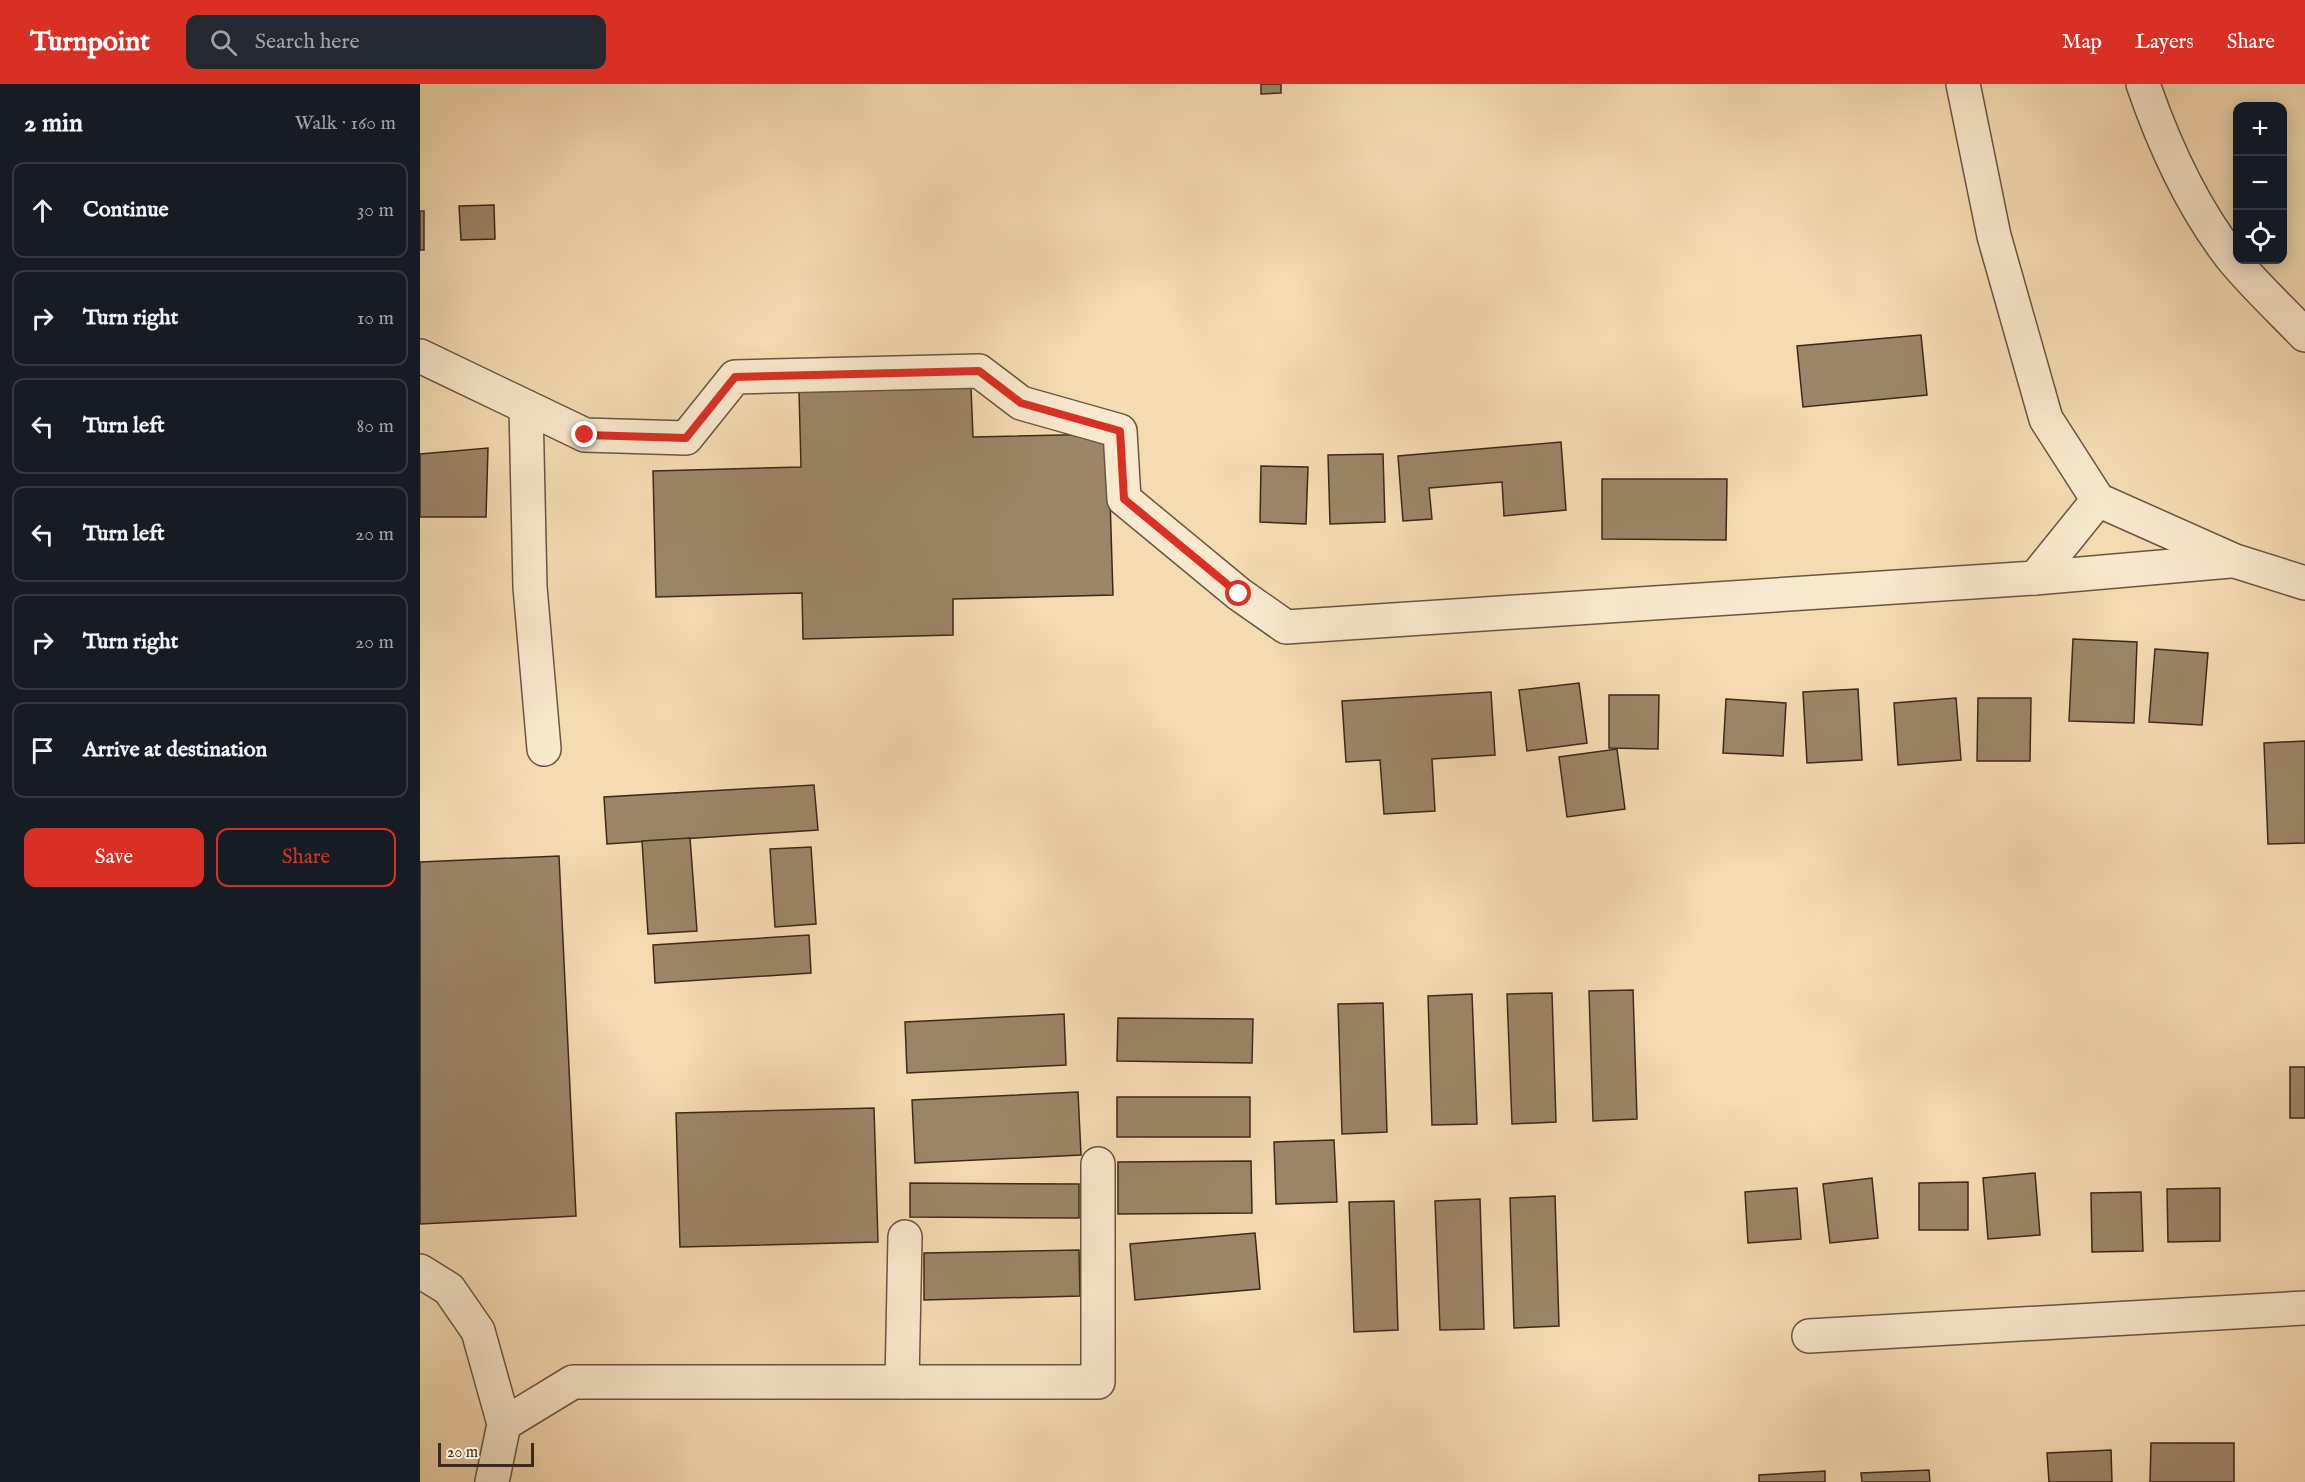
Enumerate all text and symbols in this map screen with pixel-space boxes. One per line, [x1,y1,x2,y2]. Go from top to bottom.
search box [186,15,606,69]
text: Turnpoint [30,25,150,60]
icon: search [207,26,240,59]
text: Search here [255,28,360,56]
text: Map [2062,29,2102,56]
text: Layers [2135,29,2194,56]
text: Share [2227,29,2275,56]
map controls [2233,102,2287,264]
button: + [2233,102,2287,156]
text: 2 min [24,107,83,140]
text: Walk · 160 m [295,111,396,136]
button: − [2233,156,2287,210]
icon: ahead [26,194,59,227]
text: Continue [83,196,169,224]
text: 30 m [357,198,394,223]
button: locate [2233,210,2287,264]
icon: right [26,302,59,335]
text: Turn right [83,304,178,332]
text: 10 m [357,306,394,331]
icon: left [26,410,59,443]
text: Turn left [83,412,165,440]
text: 80 m [357,414,394,439]
route end [571,421,597,447]
icon: left [26,518,59,551]
text: Turn left [83,520,165,548]
text: 20 m [355,522,394,547]
route start [1225,580,1251,606]
icon: right [26,626,59,659]
text: Turn right [83,628,178,656]
text: 20 m [355,630,394,655]
icon: arrive [26,734,59,767]
text: Arrive at destination [83,736,267,764]
button: Save [24,828,204,887]
button: Share [216,828,396,887]
scale bar [438,1440,534,1468]
text: 20 m [447,1443,478,1463]

